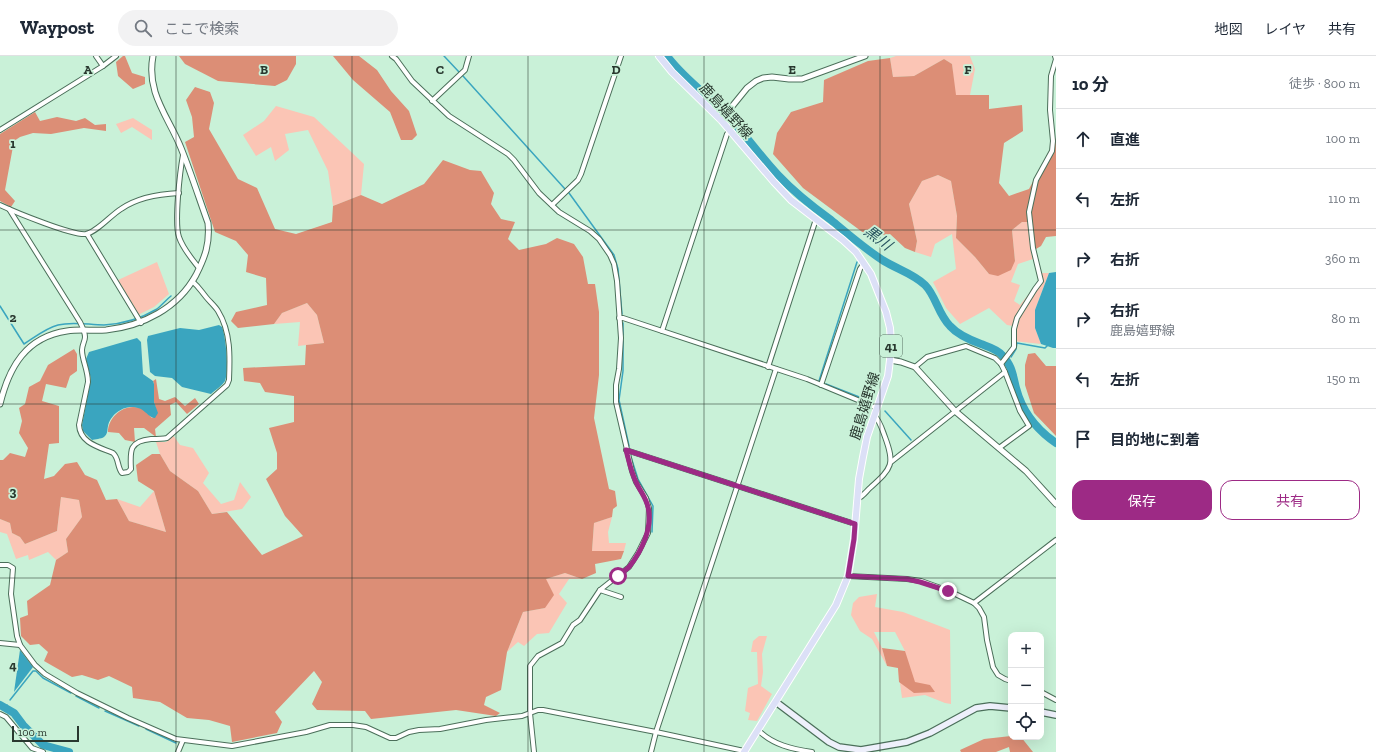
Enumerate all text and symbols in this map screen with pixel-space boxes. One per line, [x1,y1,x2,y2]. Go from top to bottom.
search box [118,10,398,46]
text: Waypost [20,16,94,39]
icon: search [132,17,154,39]
text: ここで検索 [164,20,239,38]
text: 地図 [1214,21,1242,38]
text: レイヤ [1264,21,1306,38]
text: 共有 [1328,21,1356,38]
text: A [84,62,93,77]
text: B [260,62,268,77]
text: C [436,62,444,77]
text: D [611,62,621,77]
text: E [788,62,796,77]
text: F [964,62,972,77]
text: 10 分 [1072,74,1109,94]
text: 徒歩 · 800 m [1289,76,1360,91]
street label: 鹿島嬉野線 [696,80,756,142]
icon: ahead [1072,128,1094,150]
text: 直進 [1110,131,1140,149]
text: 100 m [1326,131,1360,146]
text: 1 [10,136,16,151]
icon: left [1072,188,1094,210]
text: 左折 [1110,191,1140,209]
text: 110 m [1328,191,1360,206]
water label: 黒川 [861,222,897,255]
icon: right [1072,248,1094,270]
text: 右折 [1110,251,1140,269]
text: 360 m [1325,251,1360,266]
text: 右折 [1110,302,1140,320]
icon: right [1072,308,1094,330]
text: 2 [10,310,17,325]
text: 80 m [1331,311,1360,326]
text: 鹿島嬉野線 [1110,323,1175,338]
road number: 41 [880,335,902,357]
icon: left [1072,368,1094,390]
street label: 鹿島嬉野線 [847,370,883,442]
text: 左折 [1110,371,1140,389]
text: 150 m [1327,371,1360,386]
icon: arrive [1072,428,1094,450]
text: 目的地に到着 [1110,431,1200,449]
button: 保存 [1072,480,1212,520]
button: 共有 [1220,480,1360,520]
text: 3 [10,484,17,499]
route start [609,567,627,585]
route end [939,582,957,600]
map controls [1008,632,1044,740]
button: + [1008,632,1044,668]
text: 4 [9,658,17,673]
button: − [1008,668,1044,704]
button: locate [1008,704,1044,740]
scale bar [12,724,79,743]
text: 100 m [18,726,47,739]

